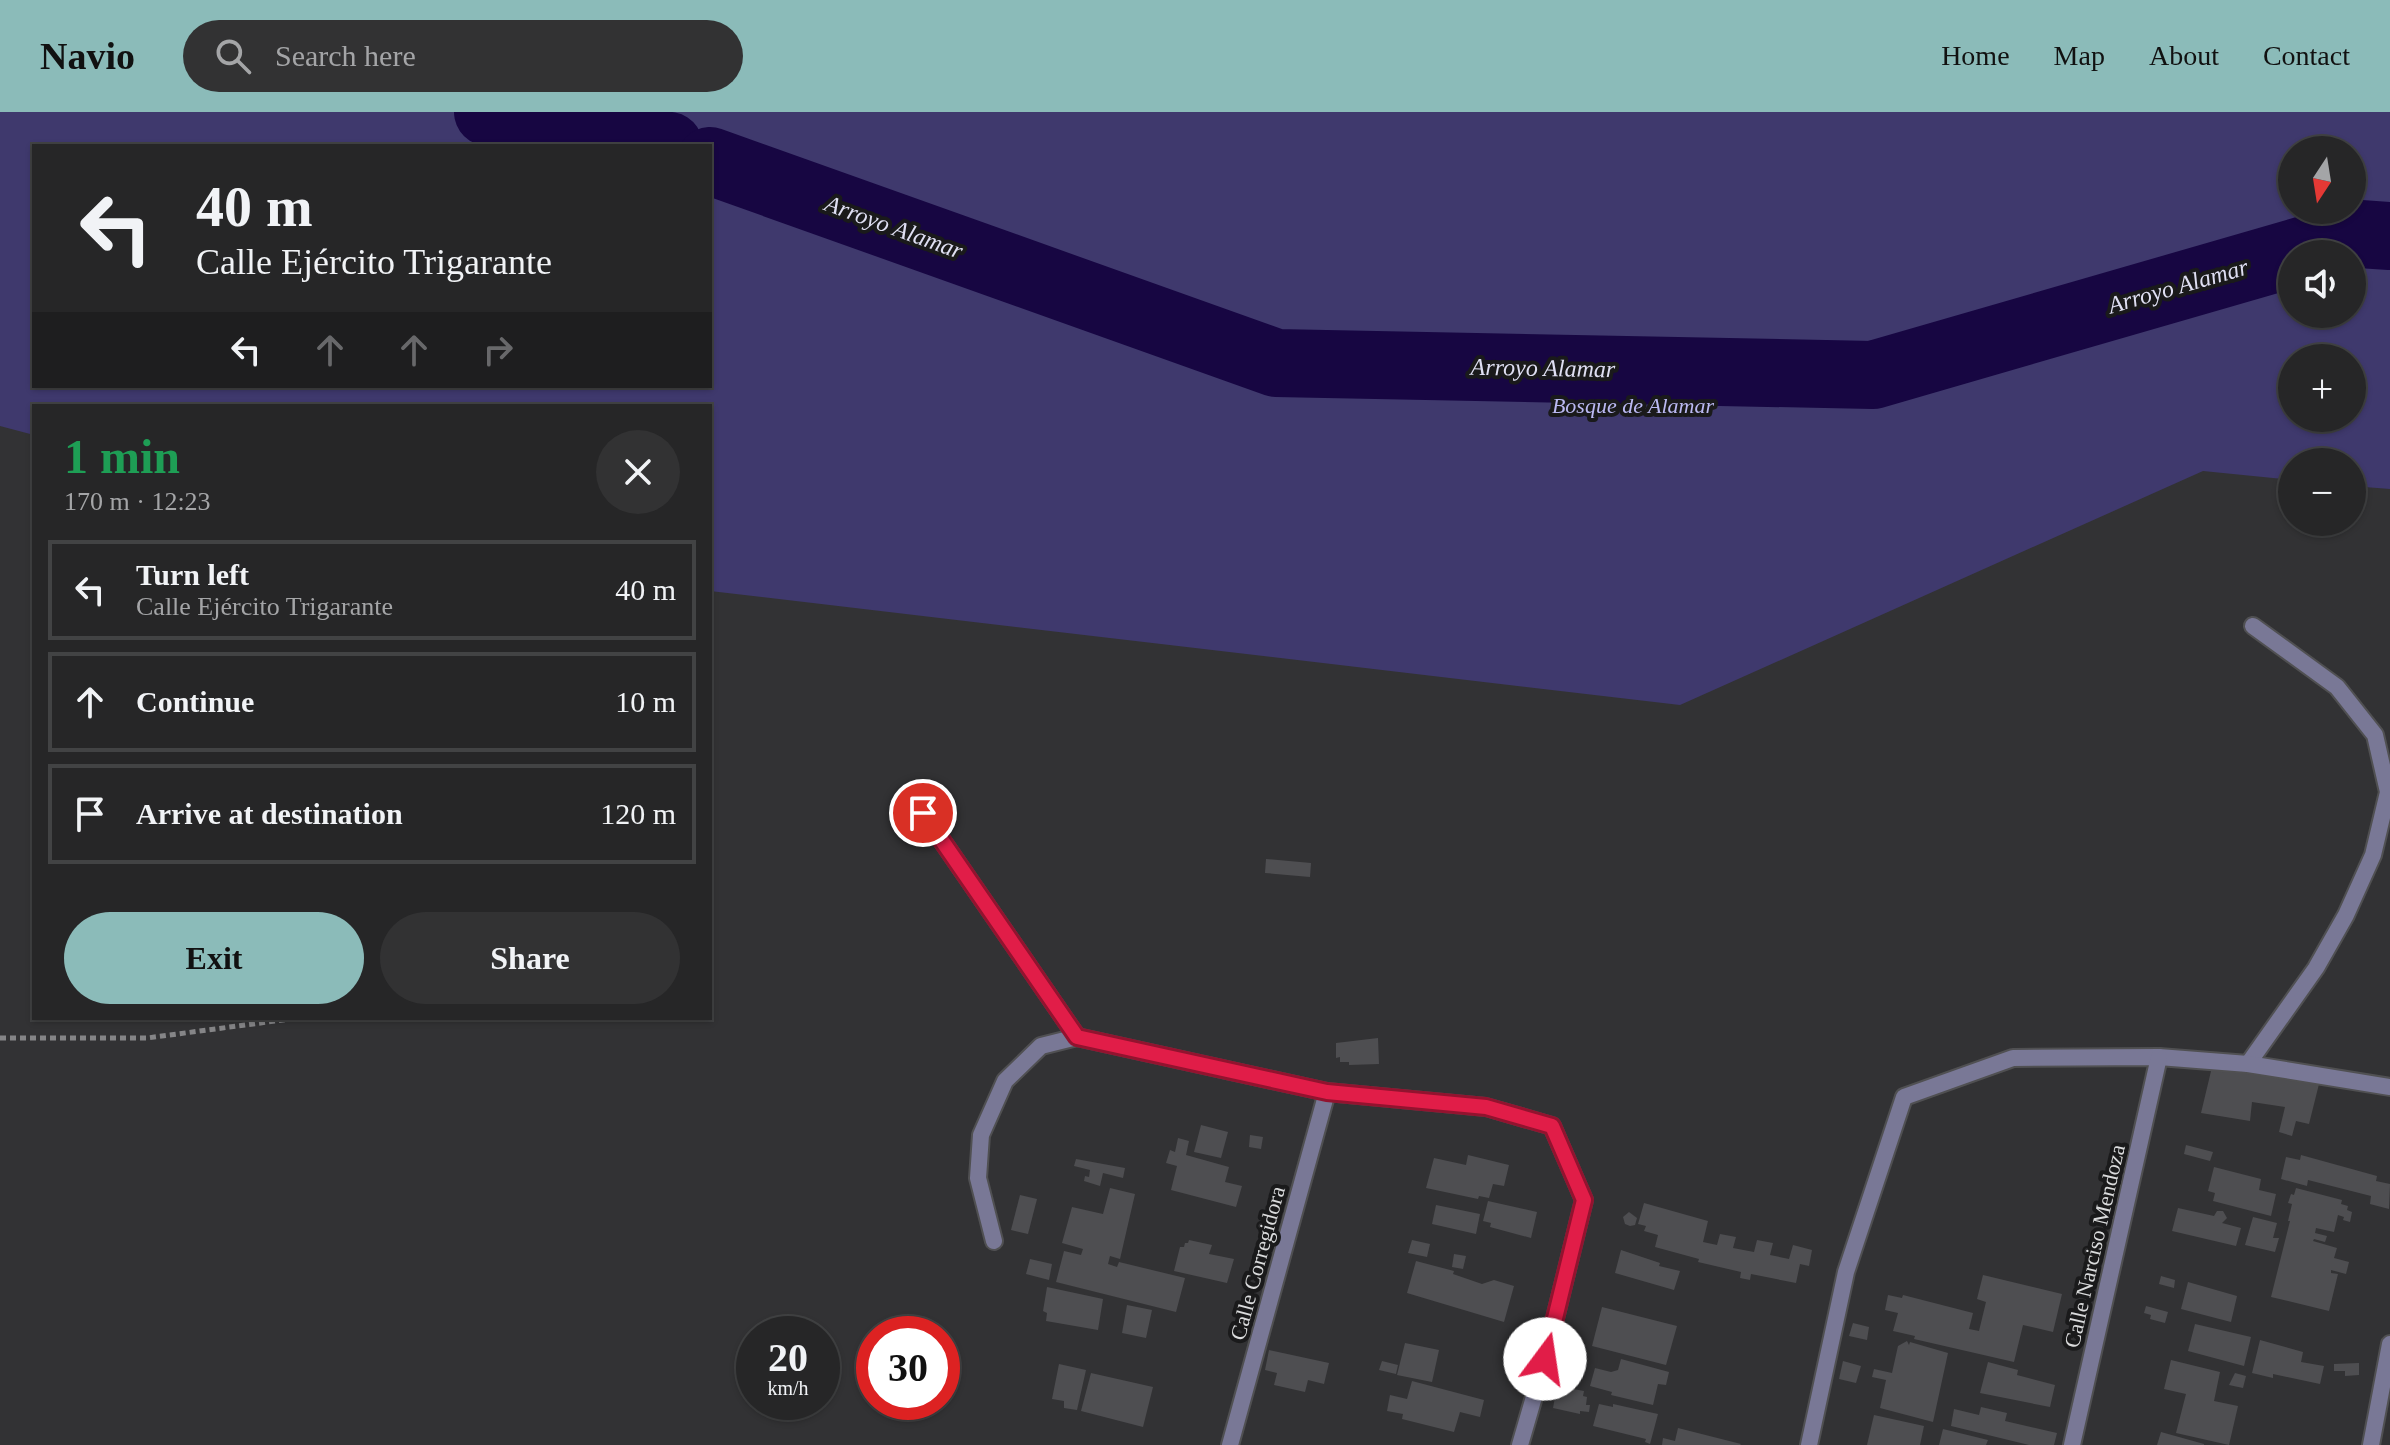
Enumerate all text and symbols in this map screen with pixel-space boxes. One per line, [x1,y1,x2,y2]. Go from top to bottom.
search box [183,20,743,92]
icon: search [211,34,255,78]
text: Navio [40,35,135,77]
text: Search here [275,39,416,72]
text: Home [1941,40,2010,71]
text: Map [2054,40,2105,71]
text: About [2149,40,2219,71]
text: Contact [2263,40,2350,71]
north arrow [2278,136,2366,224]
map controls [2278,136,2366,536]
icon: left [64,176,168,280]
text: 40 m [196,176,313,238]
water label: Arroyo Alamar [820,189,967,264]
button: sound [2278,240,2366,328]
text: Calle Ejército Trigarante [196,242,552,282]
water label: Arroyo Alamar [2103,253,2252,319]
icon: left [224,328,268,372]
icon: ahead [308,328,352,372]
icon: ahead [392,328,436,372]
icon: right [476,328,520,372]
button: + [2278,344,2366,432]
water label: Arroyo Alamar [1468,354,1616,382]
park label: Bosque de Alamar [1552,393,1715,418]
text: 1 min [64,430,180,483]
button: close [596,430,680,514]
button: − [2278,448,2366,536]
text: 170 m · 12:23 [64,487,211,516]
text: Turn left [136,558,249,591]
icon: left [68,568,112,612]
text: 40 m [615,573,676,606]
text: Calle Ejército Trigarante [136,592,393,621]
icon: ahead [68,680,112,724]
text: Continue [136,685,254,718]
text: 10 m [615,685,676,718]
pin [889,779,957,847]
icon: arrive [901,791,945,835]
icon: arrive [68,792,112,836]
text: Arrive at destination [136,797,403,830]
text: 120 m [600,797,676,830]
button: Exit [64,912,364,1004]
button: Share [380,912,680,1004]
street label: Calle Narciso Mendoza [2059,1142,2130,1350]
street label: Calle Corregidora [1225,1183,1290,1343]
speed limit sign: 30 [856,1316,960,1420]
position arrow [1503,1317,1587,1401]
text: 20 [768,1335,808,1380]
text: km/h [767,1377,809,1399]

